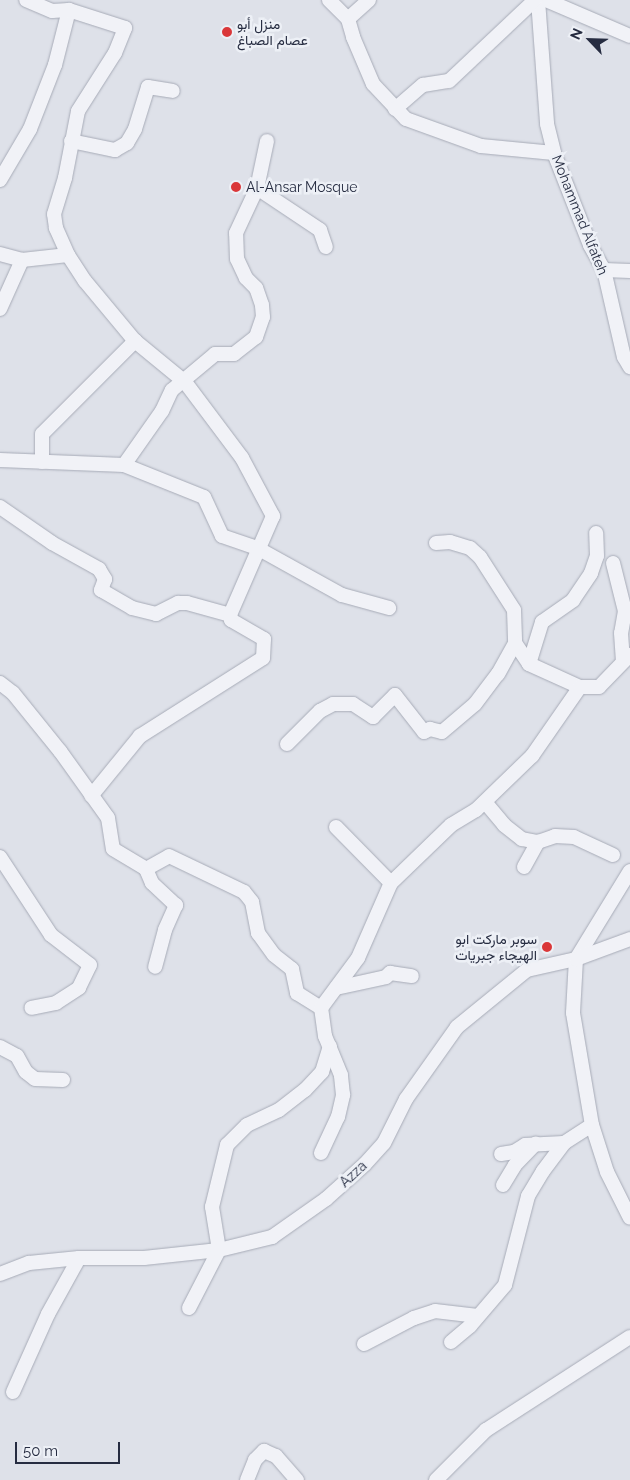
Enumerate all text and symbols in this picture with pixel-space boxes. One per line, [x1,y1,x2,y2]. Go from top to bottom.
north arrow [565,15,615,65]
place label: منزل أبو عصام الصباغ [237,16,308,48]
marker: منزل أبو عصام الصباغ [221,26,233,38]
text: N [567,26,586,42]
street label: Mohammad Alfateh [548,152,612,278]
place label: Al-Ansar Mosque [246,179,358,195]
marker: Al-Ansar Mosque [230,181,242,193]
place label: سوبر ماركت ابو الهيجاء جبريات [455,931,537,964]
marker: سوبر ماركت ابو الهيجاء جبريات [541,941,553,953]
street label: Azza [336,1157,370,1191]
scale bar [18,1432,122,1464]
text: 50 m [23,1442,58,1460]

